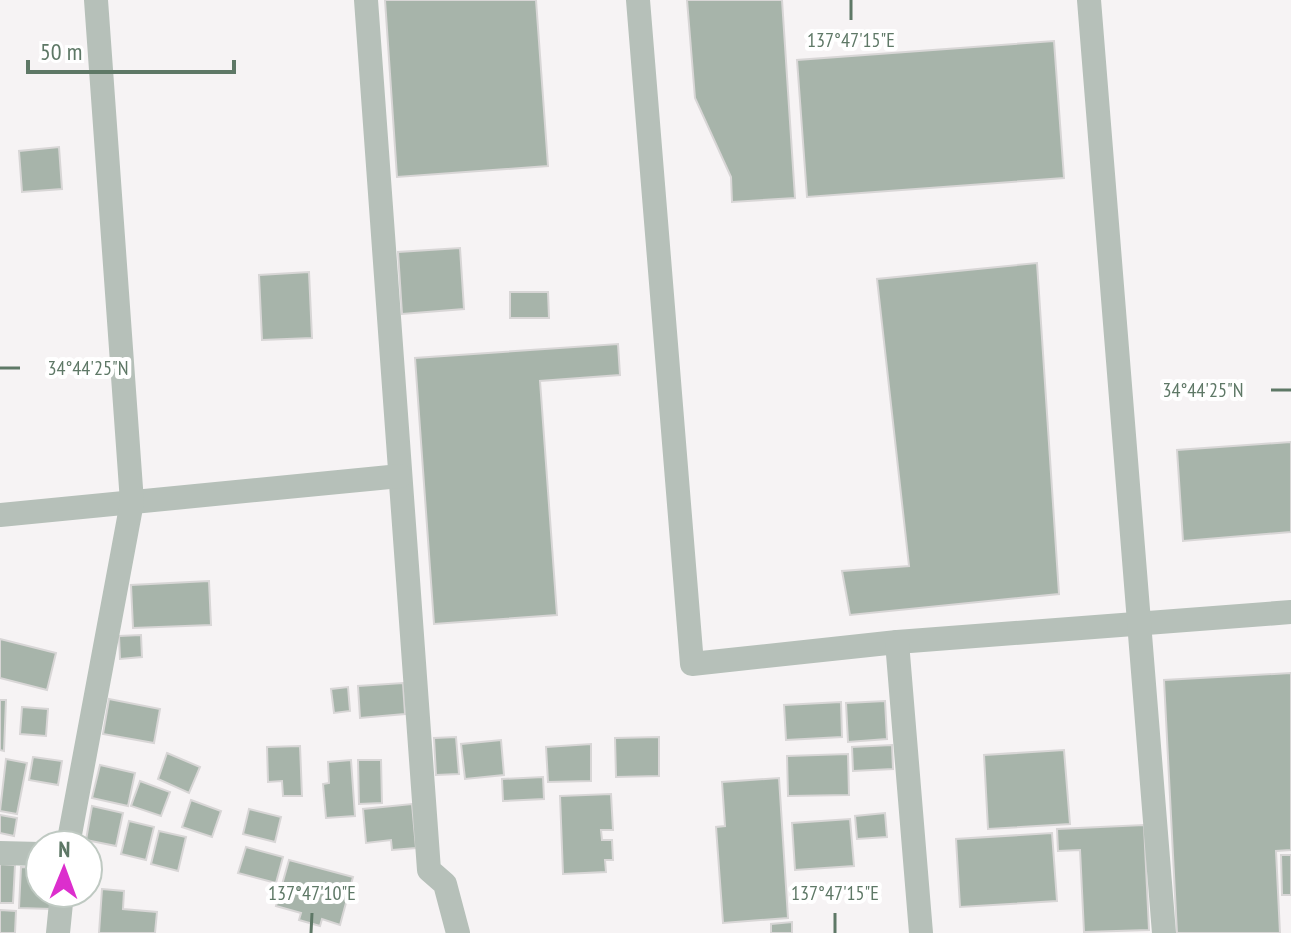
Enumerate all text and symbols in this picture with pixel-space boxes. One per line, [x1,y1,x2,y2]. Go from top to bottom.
scale bar [28,24,234,74]
text: 137°47'15"E [807,27,895,53]
text: 50 m [40,36,82,67]
text: 34°44'25"N [48,355,128,381]
text: 34°44'25"N [1163,377,1243,403]
north arrow [24,829,104,909]
text: N [58,835,71,863]
text: 137°47'10"E [268,880,356,906]
text: 137°47'15"E [791,880,879,906]

